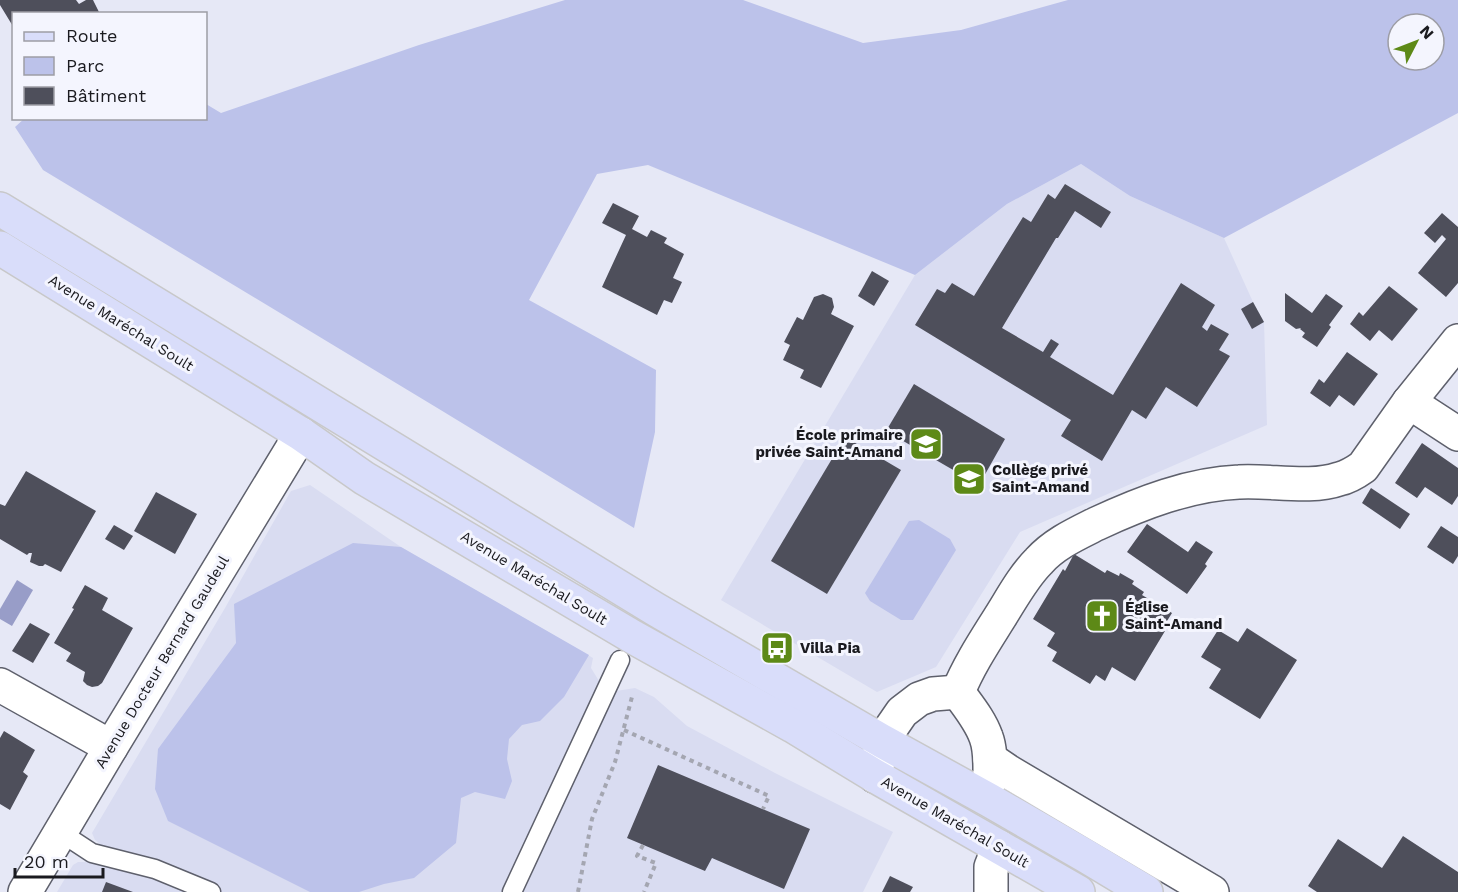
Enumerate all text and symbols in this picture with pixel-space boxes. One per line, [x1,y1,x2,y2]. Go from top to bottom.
legend [12,12,207,120]
north arrow [1386,12,1446,72]
text: N [1416,22,1438,43]
text: Route [66,25,118,46]
text: Parc [66,55,104,76]
text: Bâtiment [66,85,146,106]
street label: Avenue Maréchal Soult [45,271,197,375]
place label: École primaire privée Saint-Amand [755,426,903,461]
school or university icon: École primaire privée Saint-Amand [908,426,944,462]
school or university icon: Collège privé Saint-Amand [951,461,987,497]
place label: Collège privé Saint-Amand [992,461,1089,496]
street label: Avenue Maréchal Soult [457,527,611,629]
street label: Avenue Docteur Bernard Gaudeul [91,552,233,772]
church icon: Église Saint-Amand [1084,598,1120,634]
place label: Église Saint-Amand [1125,598,1222,633]
bus stop icon: Villa Pia [759,630,795,666]
place label: Villa Pia [800,639,861,657]
street label: Avenue Maréchal Soult [878,772,1033,872]
scale bar [15,841,104,879]
text: 20 m [24,851,69,872]

